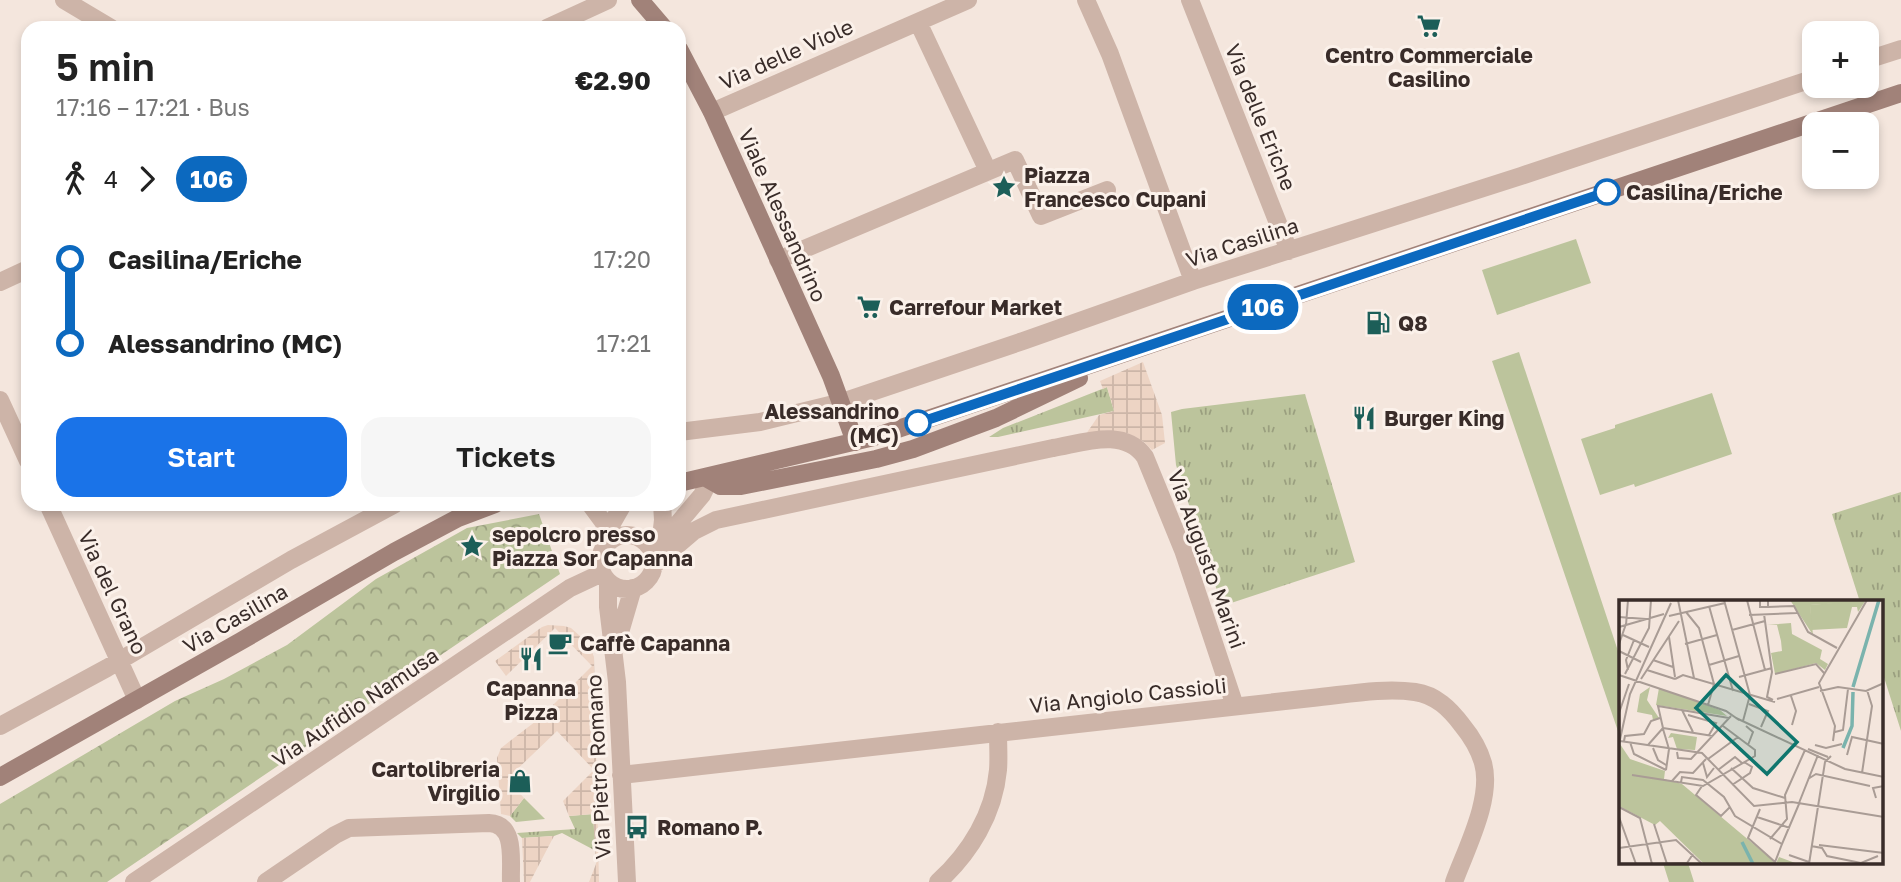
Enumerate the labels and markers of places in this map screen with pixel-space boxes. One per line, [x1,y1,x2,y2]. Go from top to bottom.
supermarket icon: Centro Commerciale Casilino [1415,12,1443,40]
place label: Centro Commerciale Casilino [1325,42,1533,92]
place label: Piazza Francesco Cupani [1024,162,1206,212]
place icon: Piazza Francesco Cupani [990,173,1018,201]
marker: Casilina/Eriche [1594,179,1620,205]
place label: Casilina/Eriche [1626,179,1783,205]
supermarket icon: Carrefour Market [855,293,883,321]
place label: Carrefour Market [889,294,1062,320]
fuel station icon: Q8 [1364,309,1392,337]
place label: Q8 [1398,310,1428,336]
place label: Alessandrino (MC) [764,398,899,448]
restaurant icon: Burger King [1350,404,1378,432]
place label: Burger King [1384,405,1505,431]
marker: Alessandrino (MC) [905,410,931,436]
place label: sepolcro presso Piazza Sor Capanna [492,521,693,571]
place icon: sepolcro presso Piazza Sor Capanna [458,532,486,560]
cafe icon: Caffè Capanna [546,629,574,657]
place label: Caffè Capanna [580,630,730,656]
restaurant icon: Capanna Pizza [517,645,545,673]
place label: Capanna Pizza [486,675,576,725]
place label: Cartolibreria Virgilio [371,756,500,806]
shop icon: Cartolibreria Virgilio [506,767,534,795]
bus stop icon: Romano P. [623,813,651,841]
place label: Romano P. [657,814,763,840]

